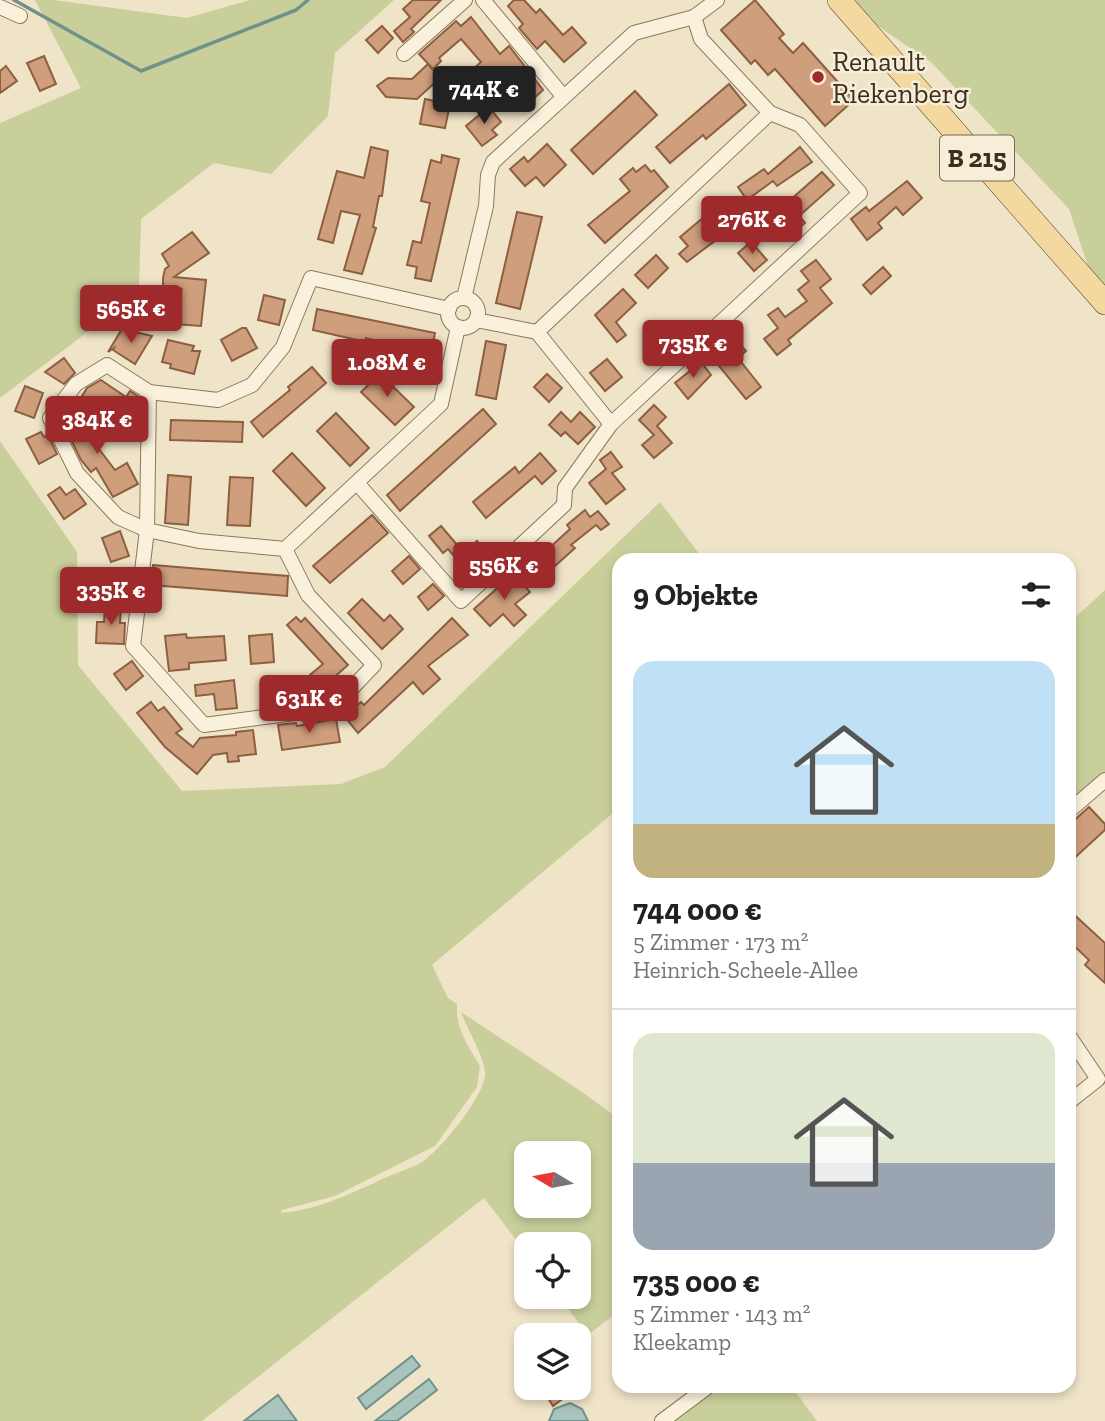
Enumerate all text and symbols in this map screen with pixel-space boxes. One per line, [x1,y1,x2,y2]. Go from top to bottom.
place label: Renault Riekenberg [832,45,969,110]
pin: 744K € [427,66,541,126]
marker: Renault Riekenberg [810,69,826,85]
text: 744K € [449,75,519,103]
road number: B 215 [940,136,1014,181]
pin: 276K € [695,196,809,256]
text: 276K € [717,205,787,233]
pin: 565K € [74,286,188,345]
text: 565K € [96,294,166,322]
pin: 735K € [636,320,750,380]
text: 735K € [658,329,728,357]
pin: 1.08M € [322,340,452,399]
text: 1.08M € [348,348,426,376]
pin: 384K € [40,396,154,456]
text: 384K € [61,405,133,433]
pin: 556K € [447,542,561,602]
text: 556K € [469,551,539,579]
pin: 335K € [54,568,168,627]
text: 335K € [76,576,146,604]
icon: filters [1017,576,1055,614]
text: 9 Objekte [633,577,758,613]
pin: 631K € [252,676,366,735]
text: 631K € [275,684,343,712]
icon: home [781,707,907,833]
text: 744 000 € [633,892,762,928]
text: 5 Zimmer · 173 m² [633,928,809,956]
text: Heinrich-Scheele-Allee [633,956,858,984]
icon: home [781,1079,907,1205]
north arrow [514,1141,592,1218]
map controls [514,1141,591,1400]
button: locate [514,1232,591,1309]
text: 735 000 € [633,1264,760,1300]
text: 5 Zimmer · 143 m² [633,1300,811,1328]
button: layers [514,1323,591,1400]
text: Kleekamp [633,1328,731,1356]

